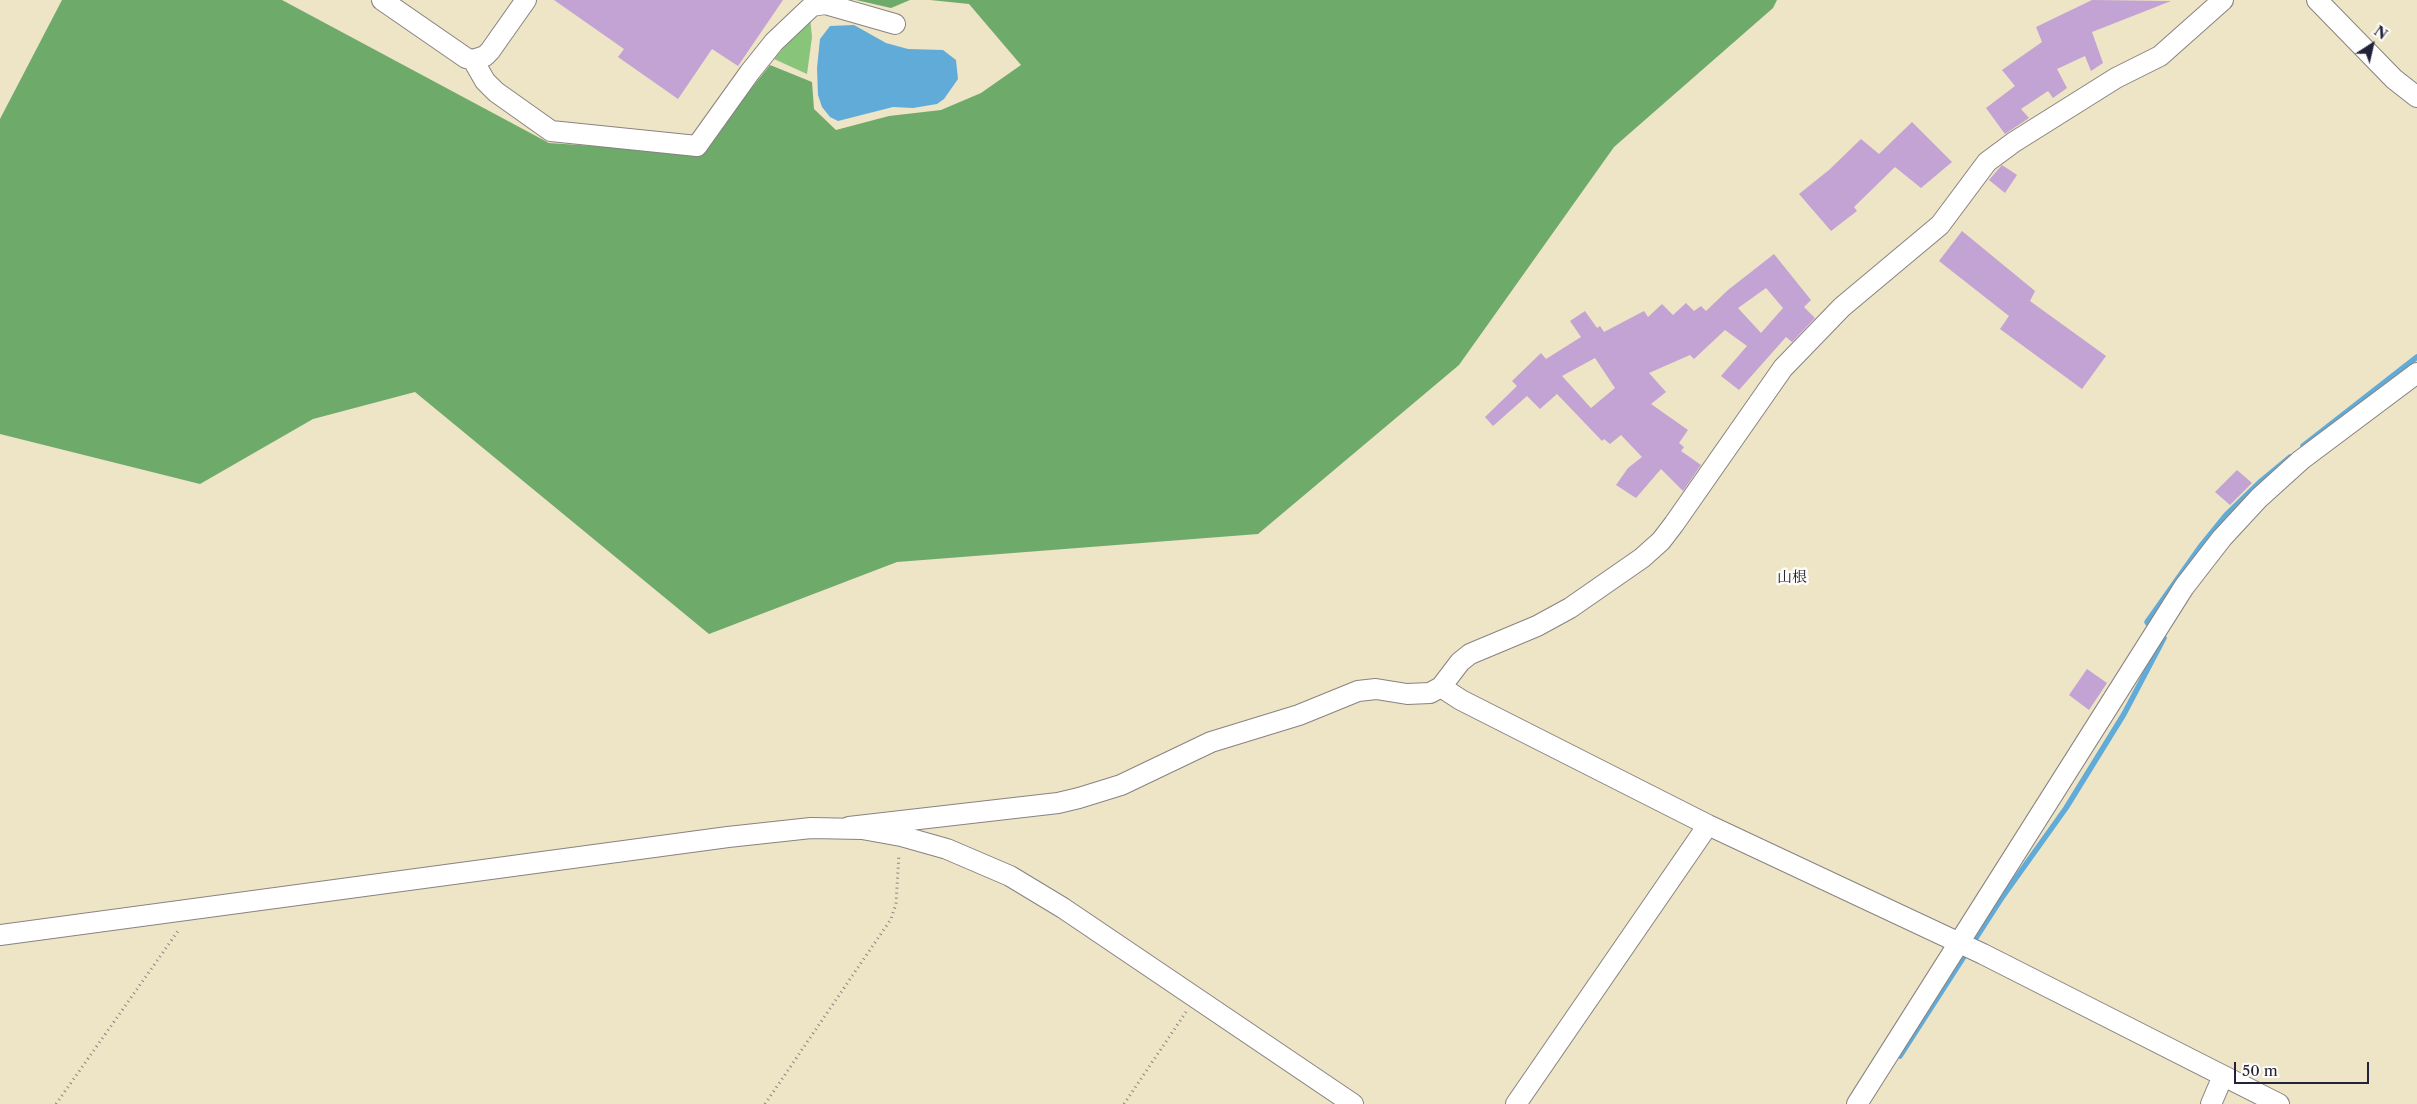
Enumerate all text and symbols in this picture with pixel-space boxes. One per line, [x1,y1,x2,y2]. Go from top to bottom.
north arrow [2347,20,2397,70]
text: N [2370,22,2391,44]
district label: 山根 [1777,569,1807,587]
scale bar [2237,1052,2372,1084]
text: 50 m [2242,1061,2278,1080]

